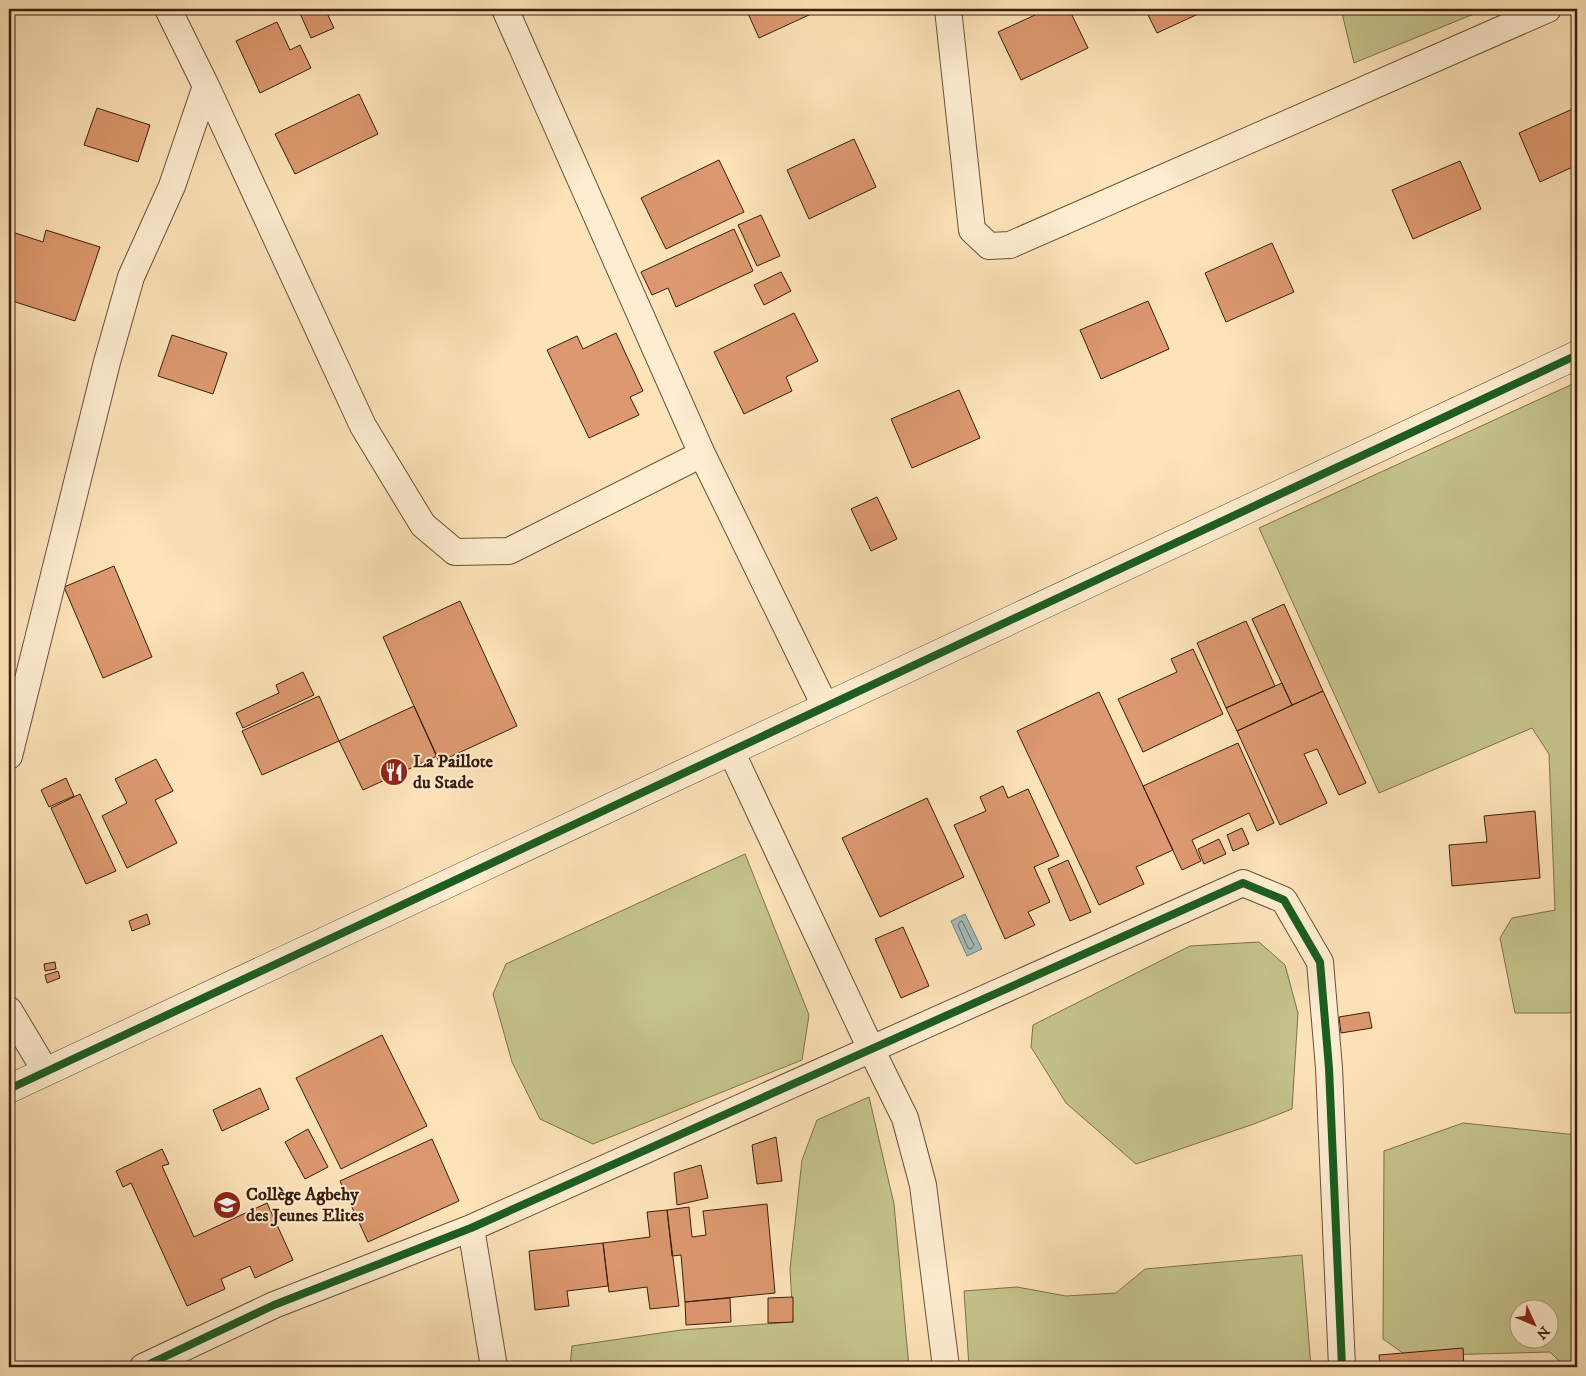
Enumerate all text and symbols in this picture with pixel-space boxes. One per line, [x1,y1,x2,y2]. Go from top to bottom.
place label: La Paillote du Stade [413,751,493,794]
restaurant icon: La Paillote du Stade [379,757,409,787]
place label: Collège Agbehy des Jeunes Elites [246,1184,364,1227]
school or university icon: Collège Agbehy des Jeunes Elites [212,1190,242,1220]
north arrow [1508,1298,1558,1348]
text: N [1532,1322,1553,1343]

